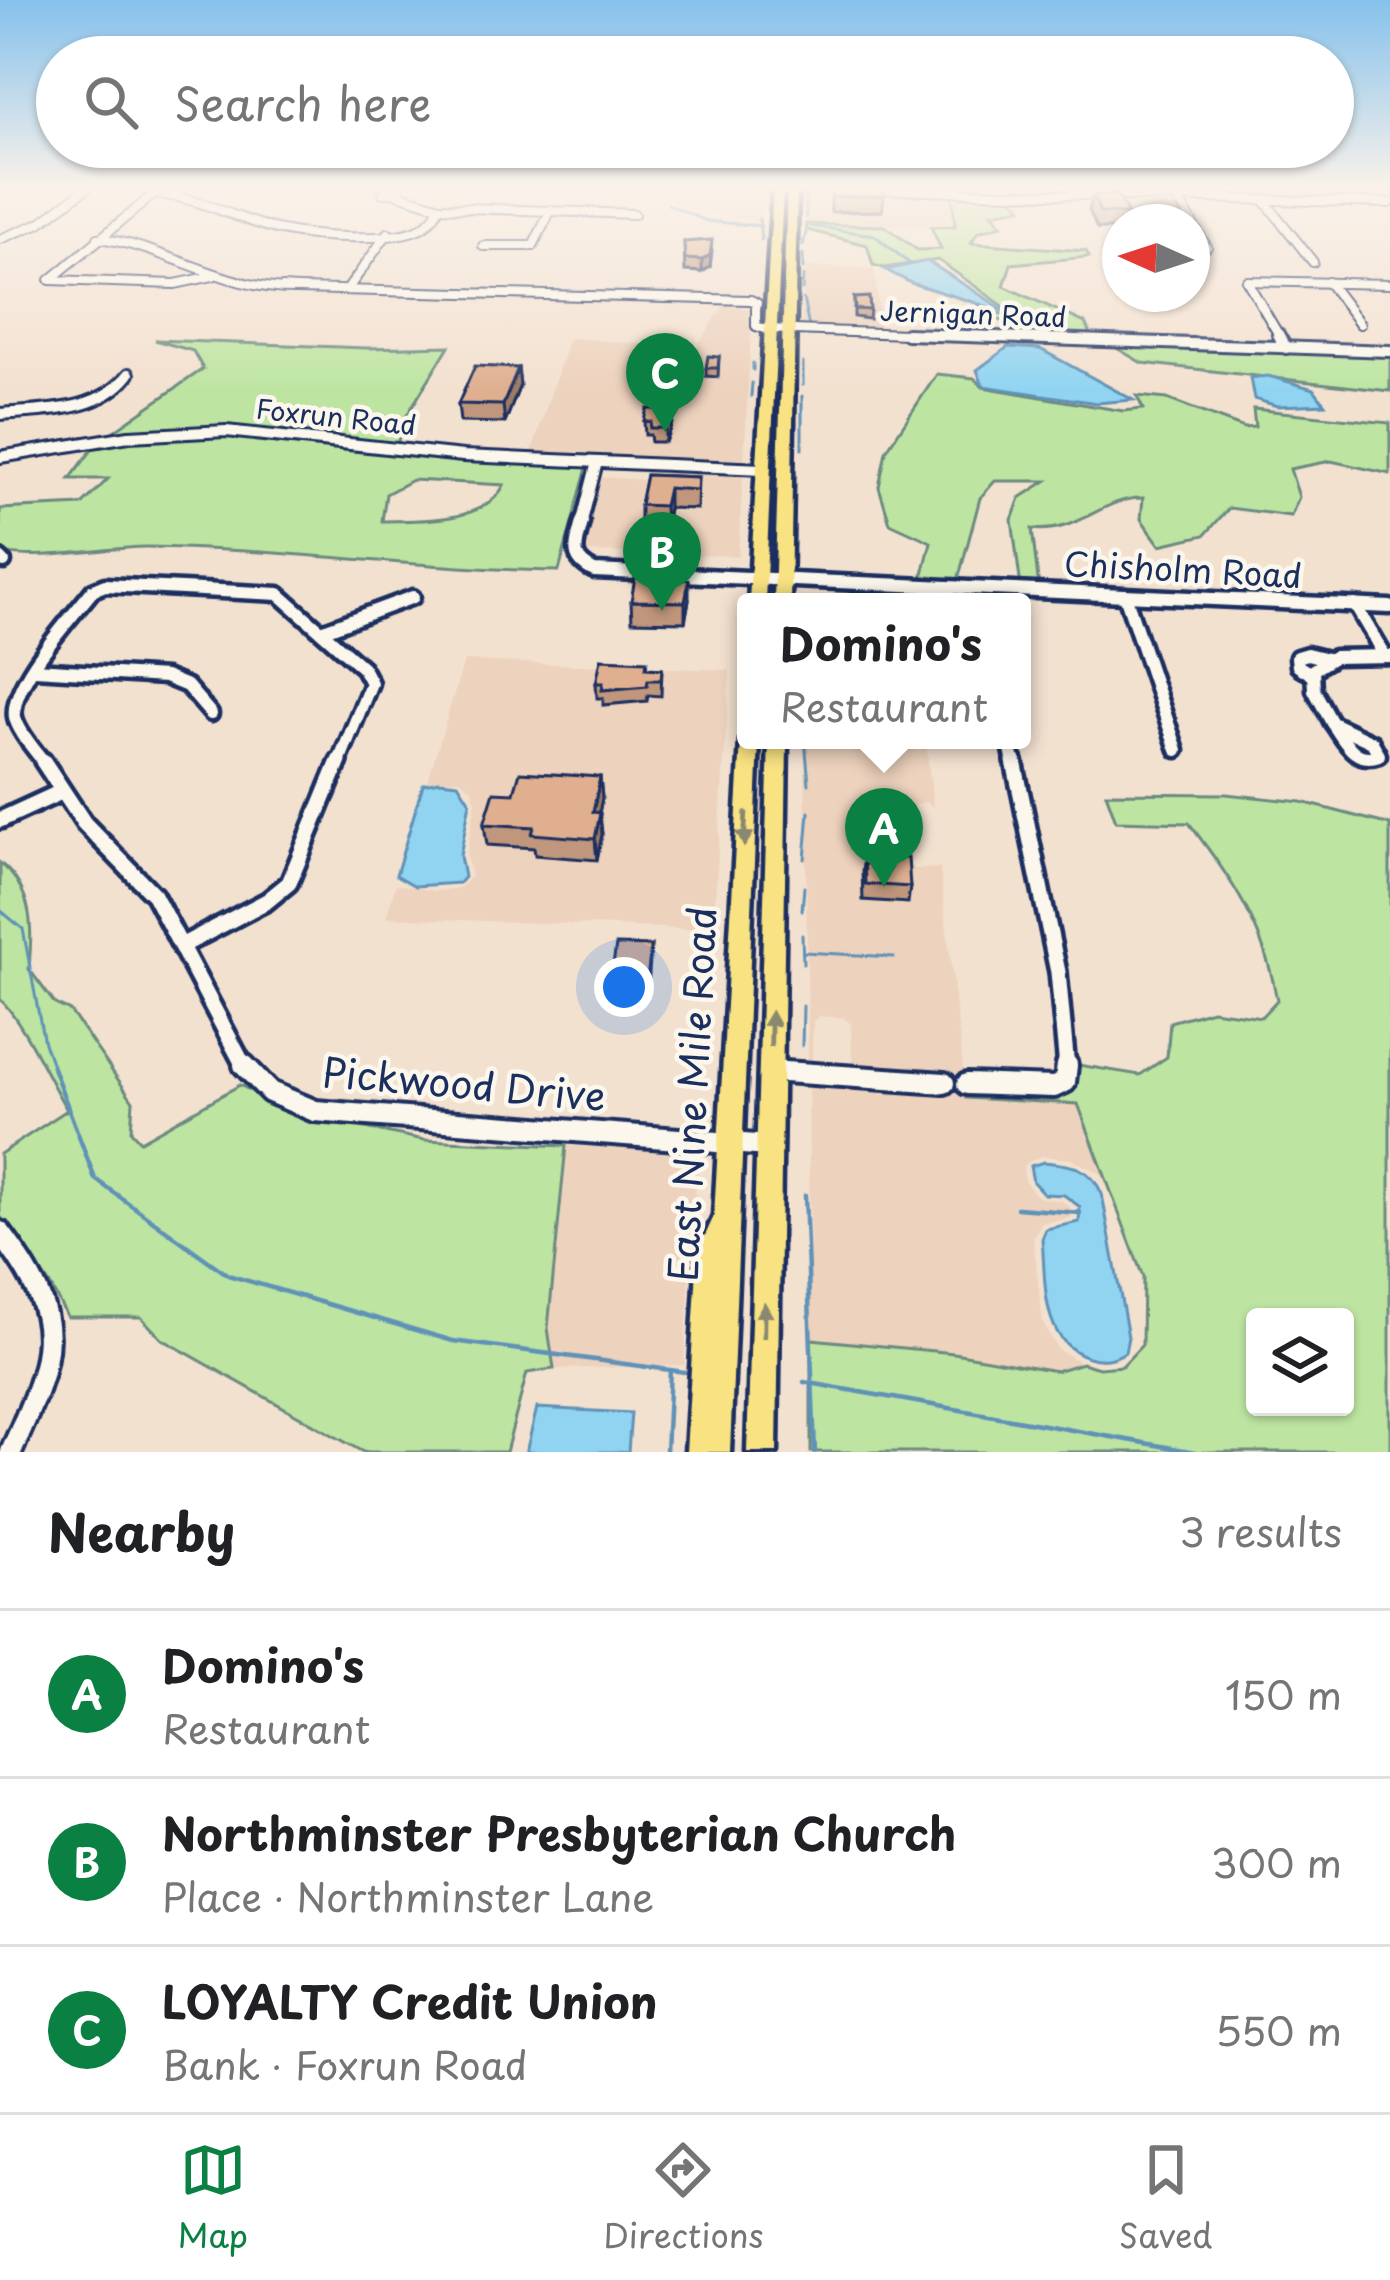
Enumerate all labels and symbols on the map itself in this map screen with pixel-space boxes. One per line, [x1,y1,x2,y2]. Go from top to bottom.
north arrow [1102,204,1210,312]
street label: Jernigan Road [879,289,1067,336]
pin: C [626,333,704,432]
street label: Foxrun Road [254,387,418,444]
pin: B [623,512,701,611]
street label: Chisholm Road [1063,537,1303,599]
pin: A [845,788,923,887]
one-way arrow [735,811,754,849]
street label: East Nine Mile Road [651,905,730,1283]
your location [594,957,654,1017]
one-way arrow [762,1009,781,1047]
street label: Pickwood Drive [320,1041,608,1124]
one-way arrow [755,1300,774,1338]

